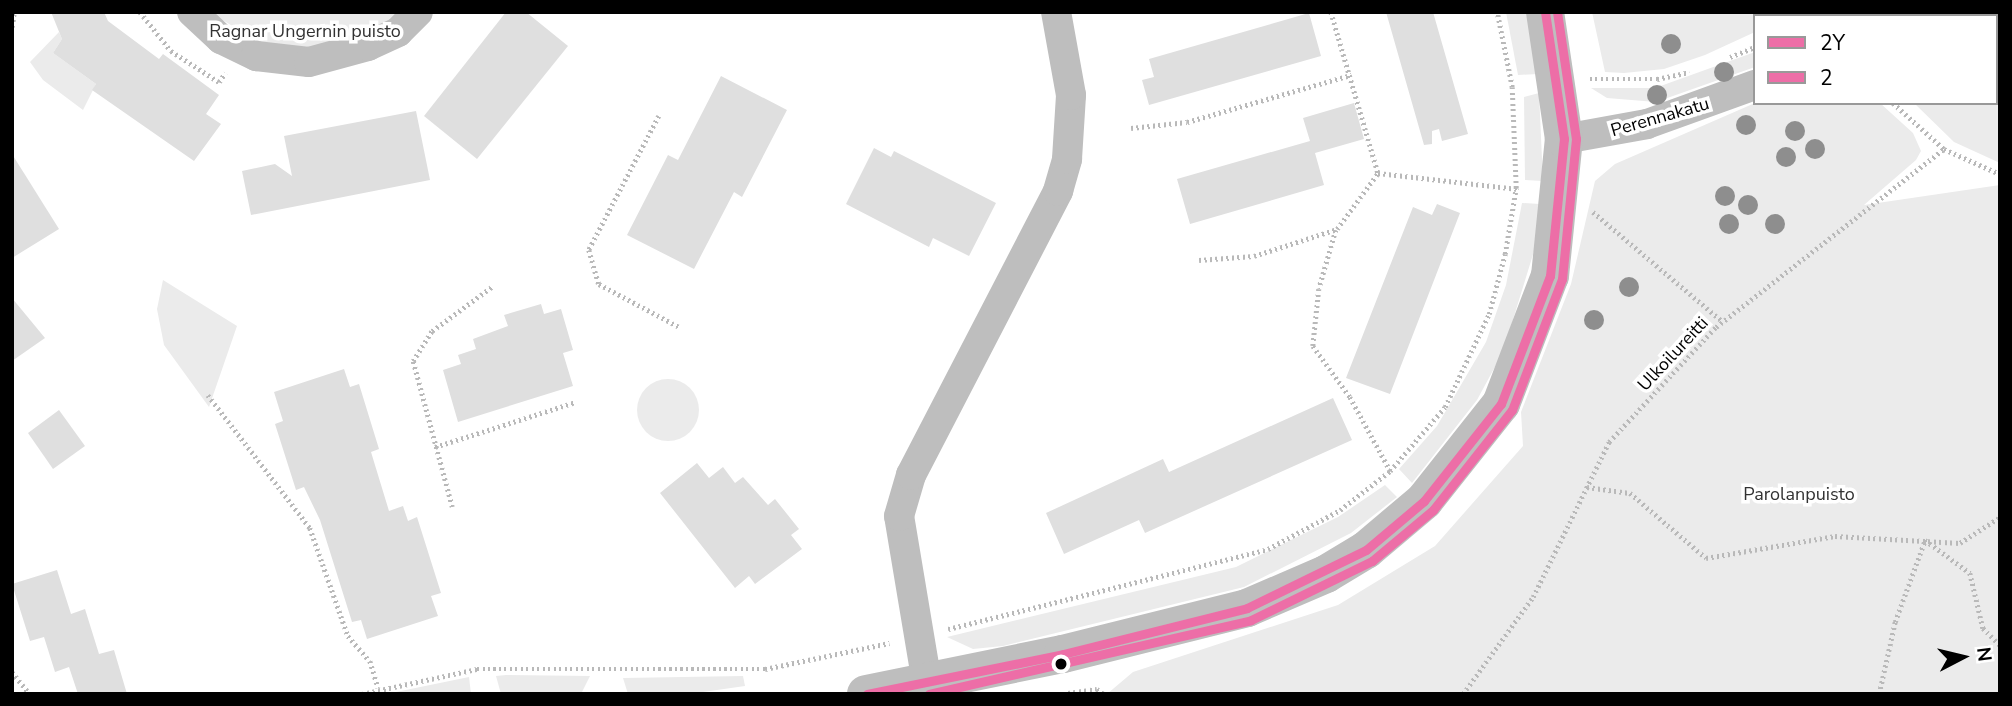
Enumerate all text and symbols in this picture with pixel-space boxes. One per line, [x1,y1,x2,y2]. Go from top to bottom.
legend [1753,14,1998,105]
park label: Ragnar Ungernin puisto [209,20,401,42]
text: 2Y [1820,29,1845,57]
text: 2 [1820,64,1833,92]
street label: Perennakatu [1608,93,1712,141]
street label: Ulkoilureitti [1633,312,1713,396]
park label: Parolanpuisto [1743,483,1855,505]
north arrow [1928,622,1998,692]
text: N [1970,646,1998,663]
unlabelled marker [1054,657,1068,671]

